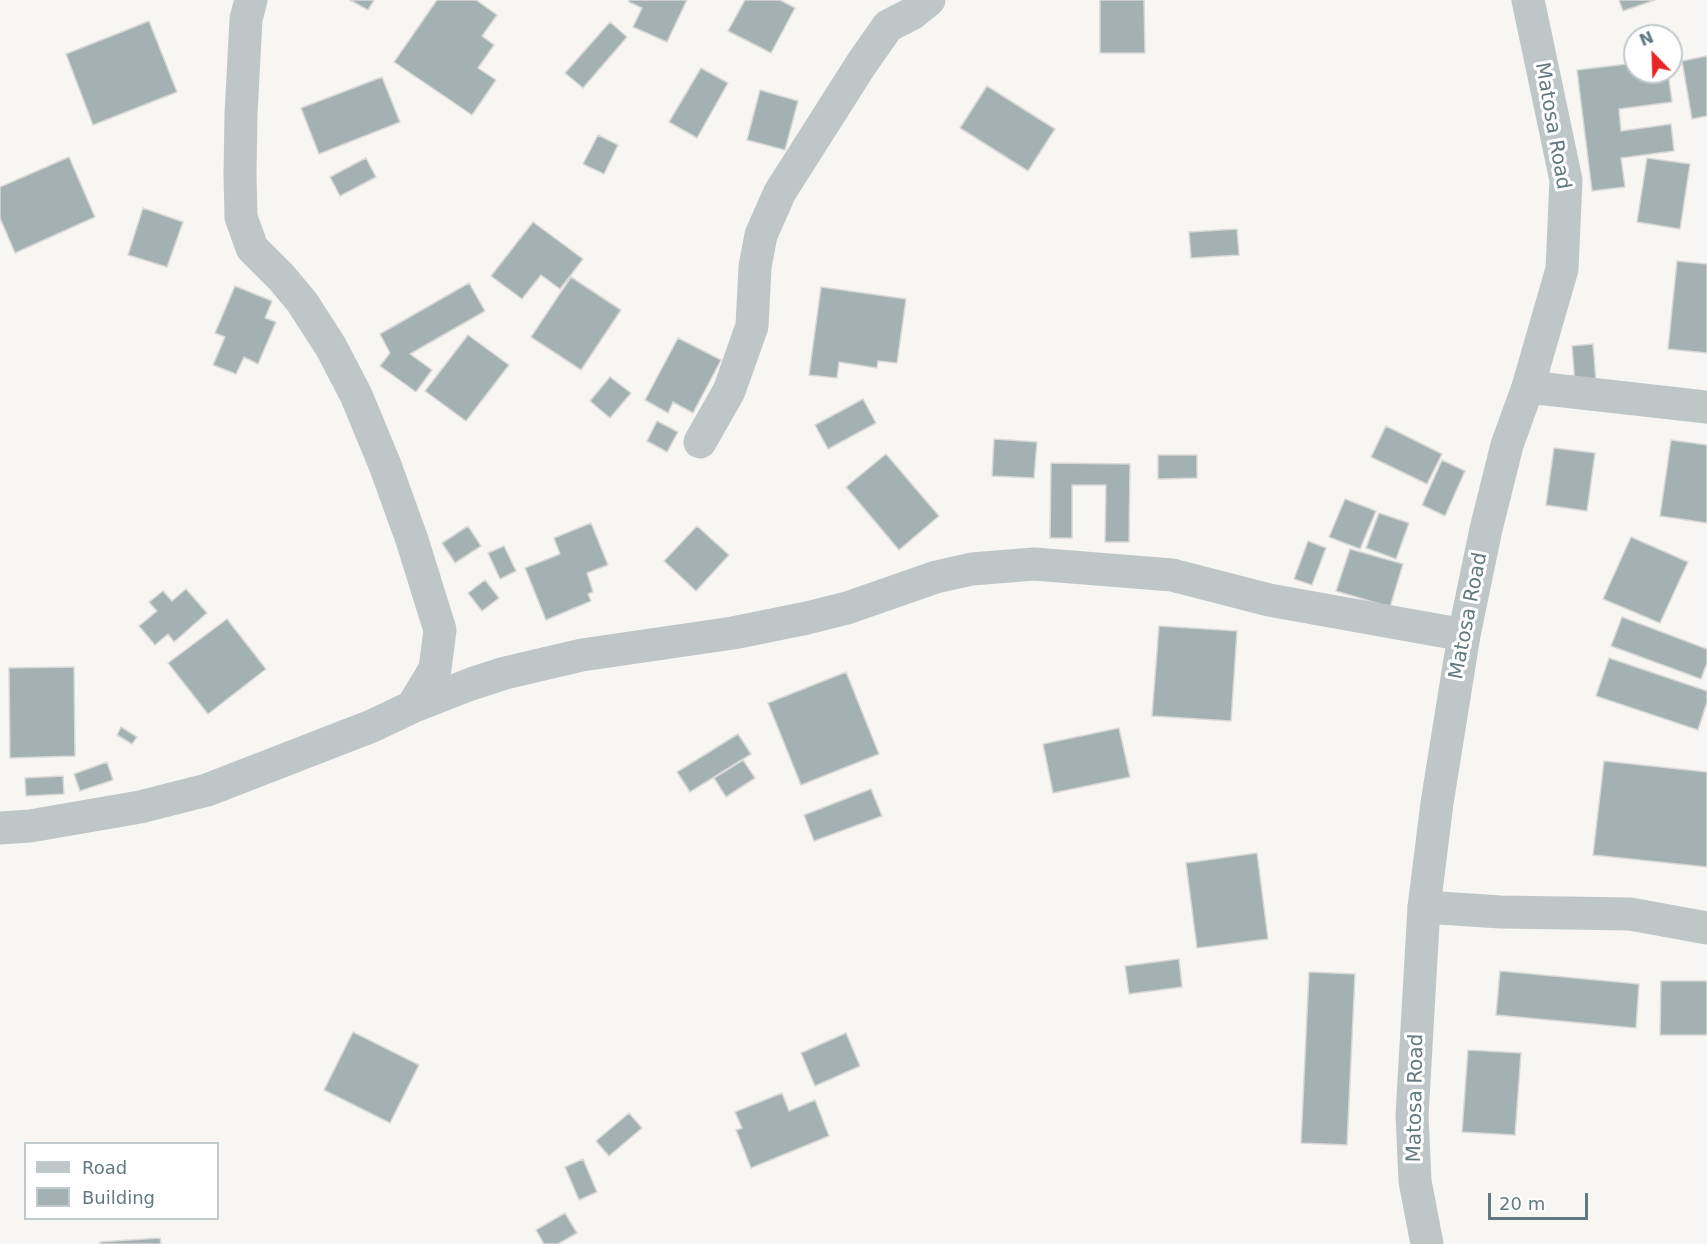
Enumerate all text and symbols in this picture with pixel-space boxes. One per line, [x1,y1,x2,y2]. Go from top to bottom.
north arrow [1623,24,1683,84]
text: N [1637,27,1656,50]
street label: Matosa Road [1529,60,1575,192]
street label: Matosa Road [1445,550,1493,682]
street label: Matosa Road [1403,1033,1429,1163]
legend [24,1142,219,1220]
text: Road [82,1157,127,1178]
scale bar [1491,1181,1592,1219]
text: Building [82,1187,155,1208]
text: 20 m [1499,1193,1545,1214]

